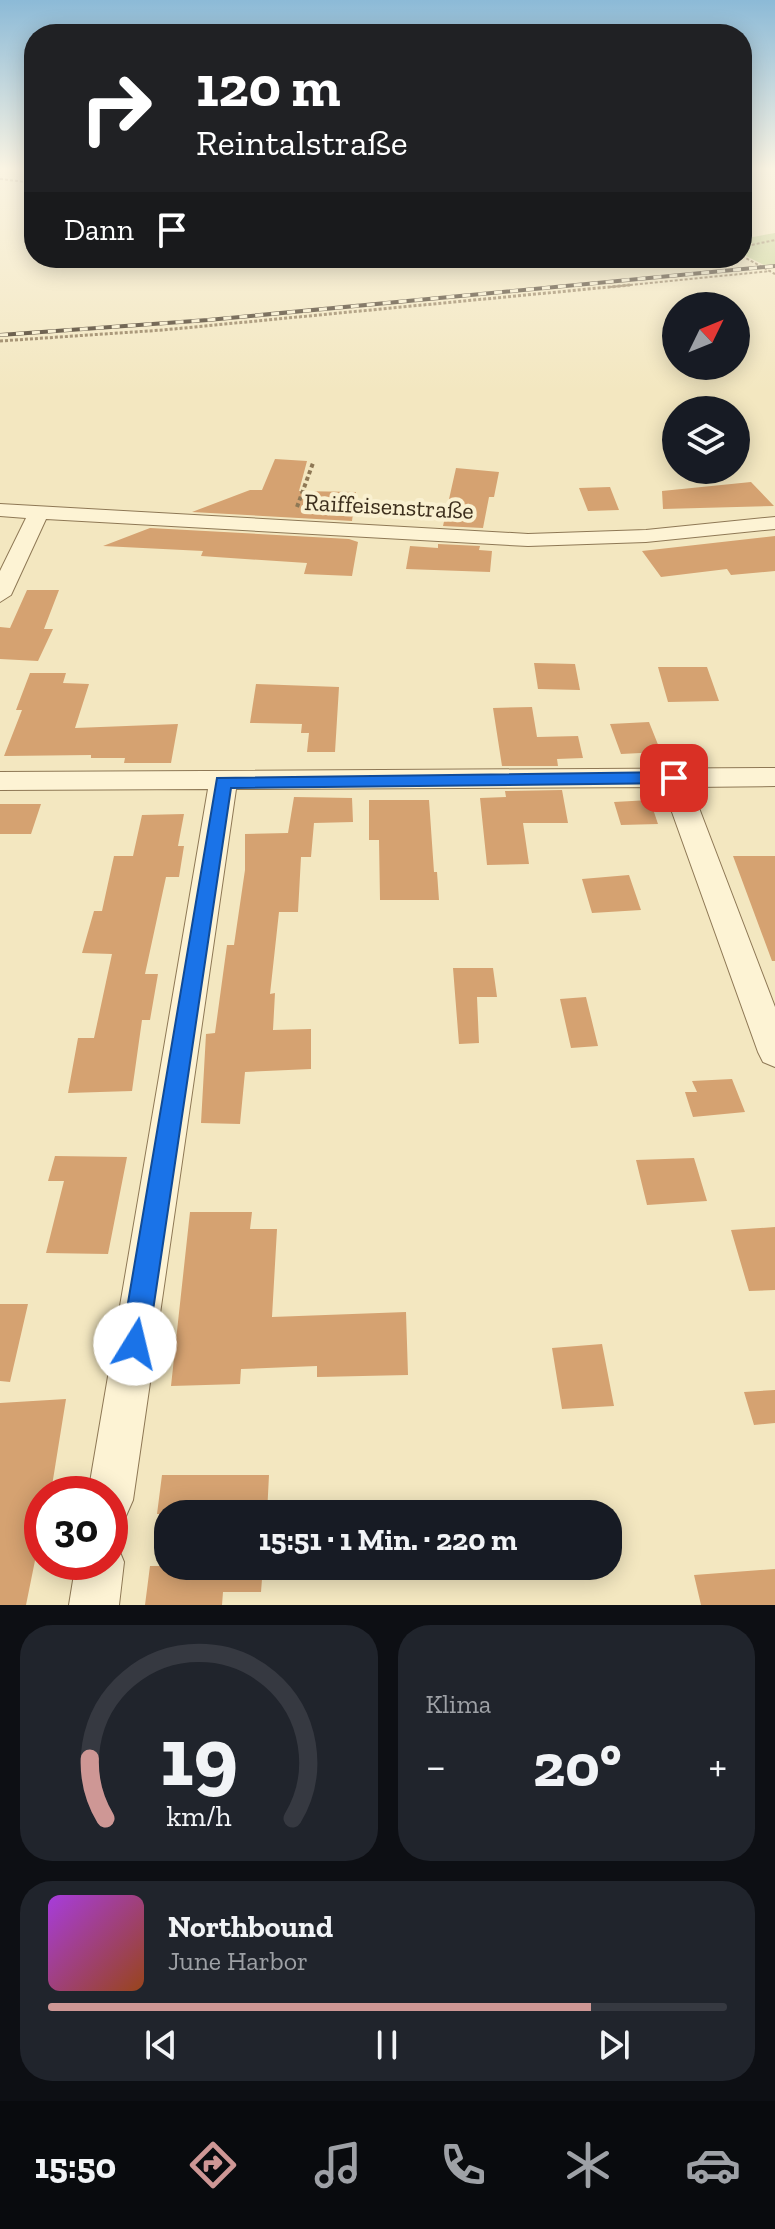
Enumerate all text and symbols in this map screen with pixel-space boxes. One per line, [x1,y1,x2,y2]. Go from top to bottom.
text: 120 m [196,53,340,120]
icon: right [64,56,168,160]
text: Reintalstraße [196,121,408,164]
icon: arrive [150,208,194,252]
text: Dann [64,212,134,248]
north arrow [662,292,750,380]
map controls [662,292,750,484]
button: layers [662,396,750,484]
street label: Raiffeisenstraße [303,487,475,525]
pin [640,744,708,812]
icon: arrive [652,756,696,800]
position arrow [93,1302,177,1386]
speed limit sign: 30 [24,1476,128,1580]
text: 15:51 · 1 Min. · 220 m [259,1522,517,1558]
text: Klima [426,1688,491,1720]
text: 19 [160,1706,238,1806]
text: 20° [533,1729,622,1801]
text: − [426,1739,446,1792]
text: + [708,1739,727,1792]
text: km/h [166,1799,231,1833]
text: Northbound [168,1909,333,1945]
text: June Harbor [168,1945,308,1977]
icon: previous [139,2023,183,2067]
icon: pause [365,2023,409,2067]
icon: next [592,2023,636,2067]
icon: directions [185,2137,241,2193]
icon: music [310,2137,366,2193]
icon: phone [435,2137,491,2193]
icon: climate [560,2137,616,2193]
icon: car [685,2137,741,2193]
text: 15:50 [34,2144,116,2187]

